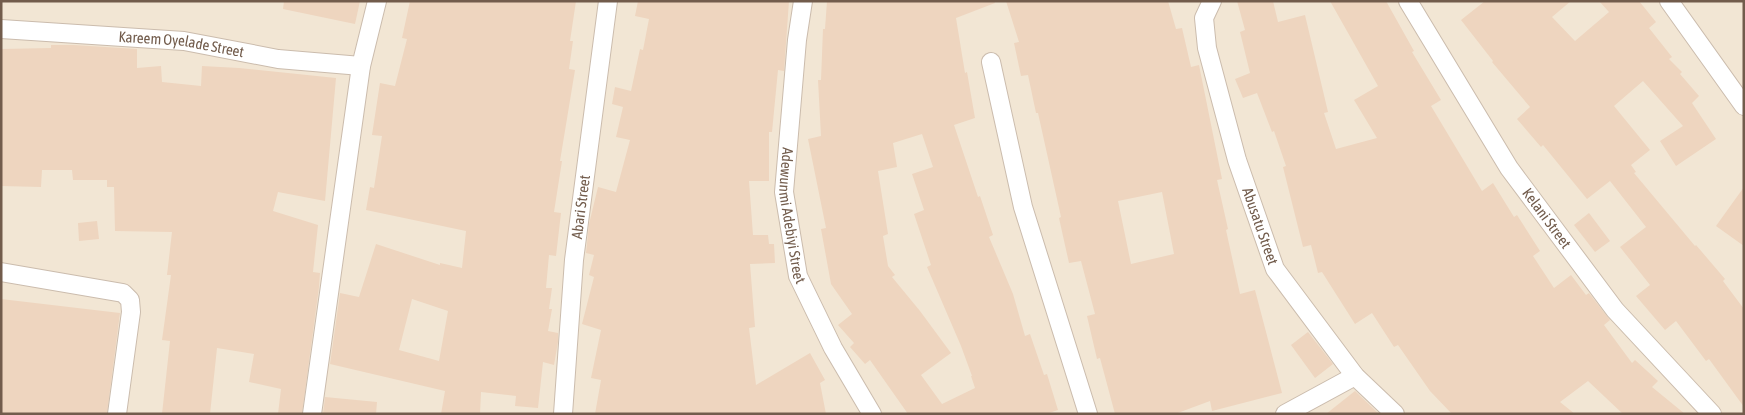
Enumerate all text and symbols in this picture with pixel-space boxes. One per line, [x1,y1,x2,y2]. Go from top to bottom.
street label: Kareem Oyelade Street [118,28,245,60]
street label: Adewunmi Adebiyi Street [776,147,809,286]
street label: Abari Street [568,174,593,240]
street label: Abusatu Street [1239,185,1282,267]
street label: Kelani Street [1519,185,1575,251]

